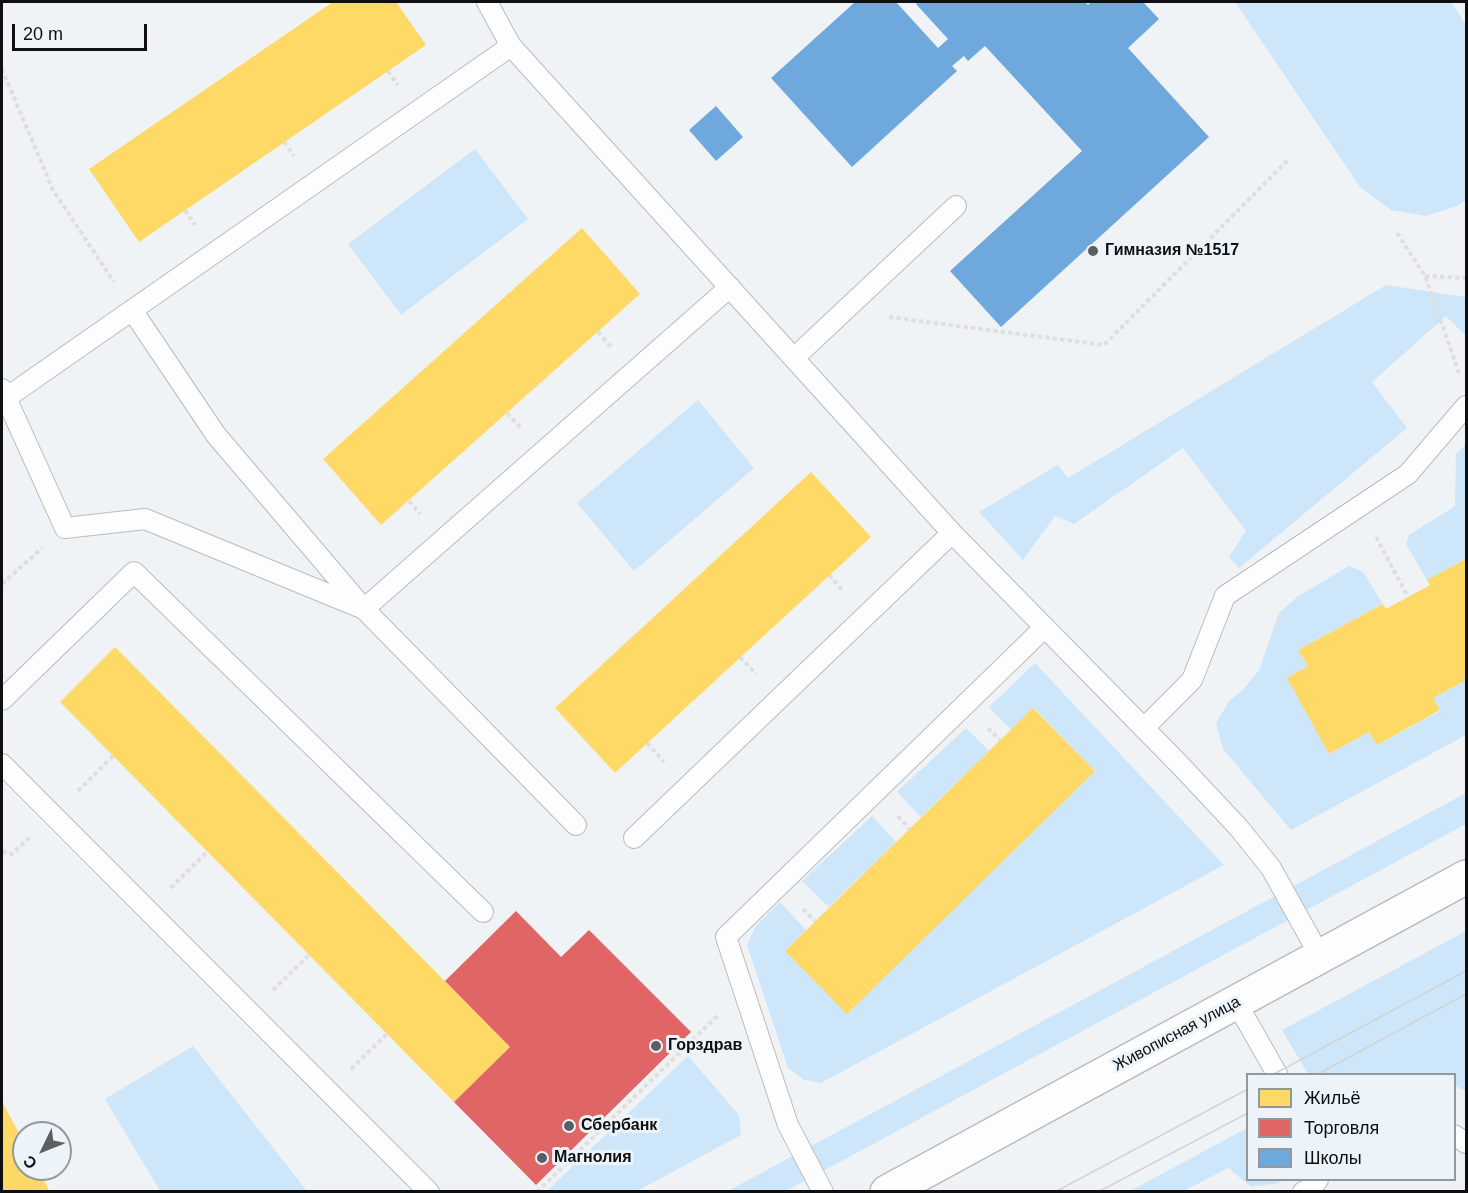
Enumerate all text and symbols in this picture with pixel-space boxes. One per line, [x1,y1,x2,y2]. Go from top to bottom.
scale bar [15,12,150,50]
text: 20 m [23,24,63,44]
place label: Гимназия №1517 [1105,241,1239,261]
marker: Гимназия №1517 [1086,244,1100,258]
street label: Живописная улица [1110,992,1244,1076]
place label: Горздрав [668,1036,742,1056]
marker: Горздрав [649,1039,663,1053]
legend [1246,1073,1456,1181]
text: Жильё [1304,1088,1361,1108]
place label: Сбербанк [581,1116,657,1136]
text: Торговля [1304,1118,1379,1138]
marker: Сбербанк [562,1119,576,1133]
north arrow [12,1121,72,1181]
place label: Магнолия [554,1148,631,1168]
text: Школы [1304,1148,1362,1168]
marker: Магнолия [535,1151,549,1165]
text: С [20,1152,40,1172]

